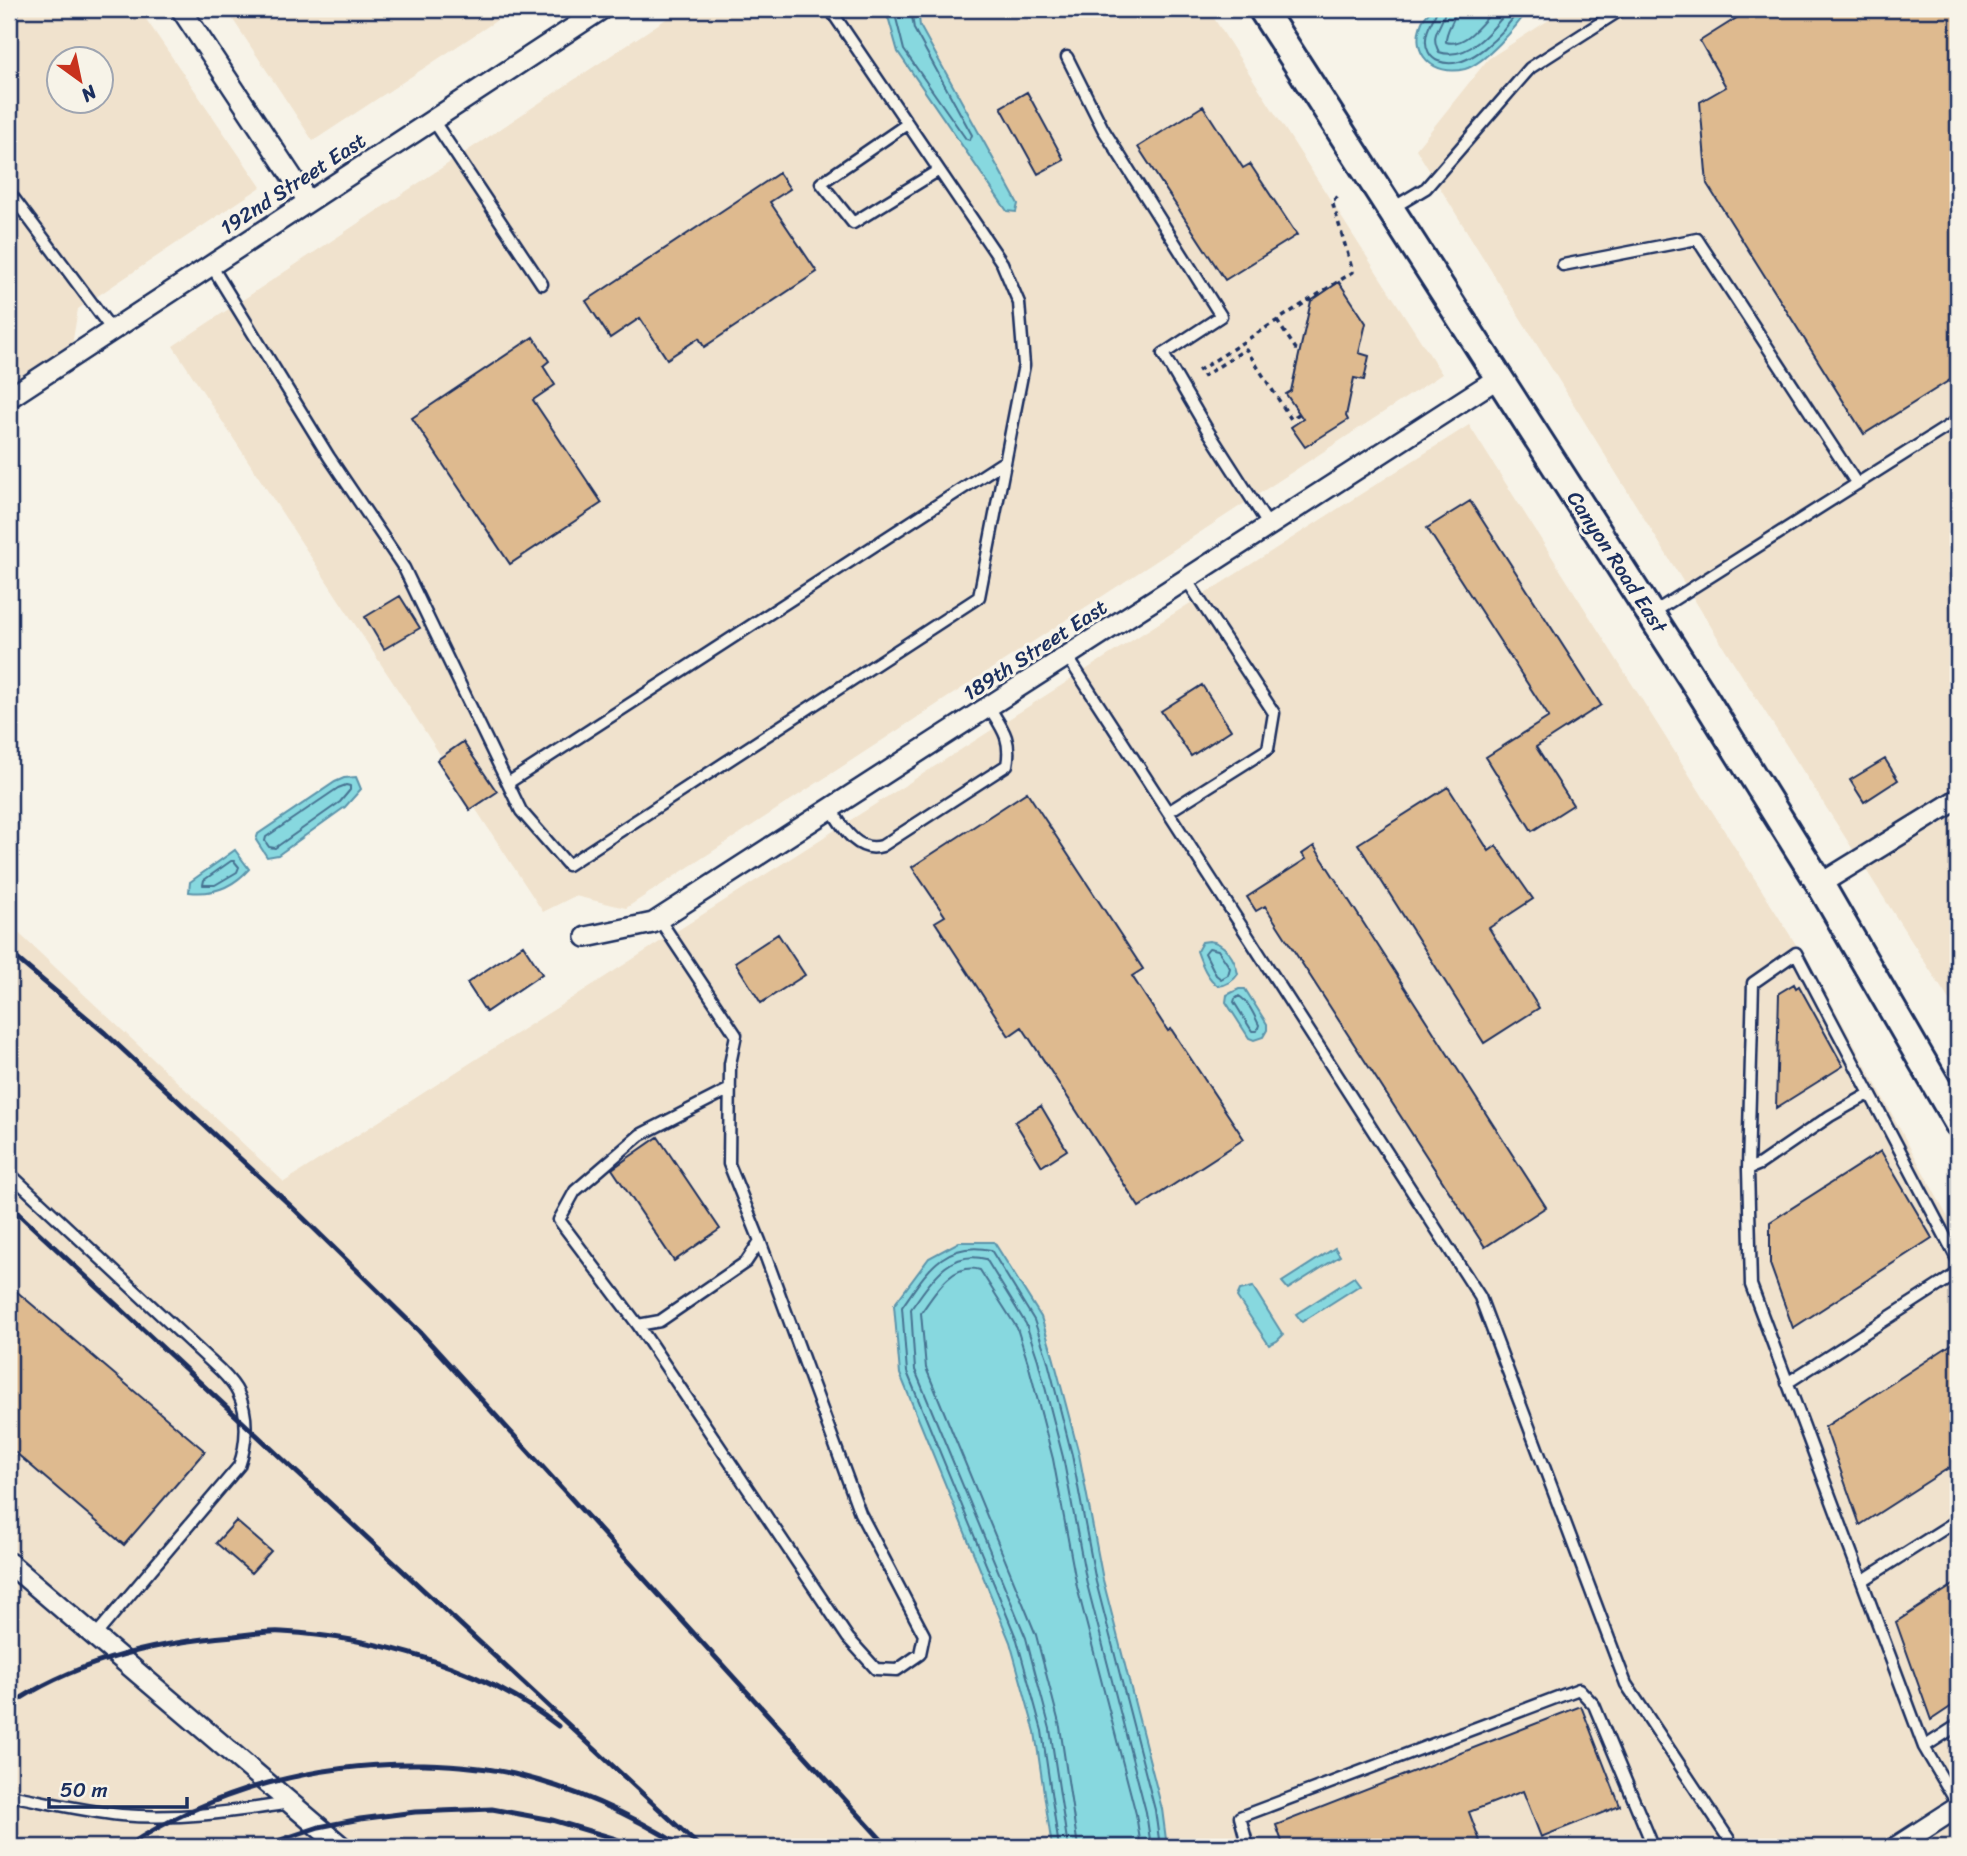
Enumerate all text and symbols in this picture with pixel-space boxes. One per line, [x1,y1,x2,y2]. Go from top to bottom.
north arrow [46,46,116,116]
text: N [74,76,104,112]
street label: 192nd Street East [212,122,374,246]
street label: Canyon Road East [1556,483,1678,642]
street label: 189th Street East [955,589,1115,711]
scale bar [49,1765,187,1809]
text: 50 m [60,1771,108,1809]

